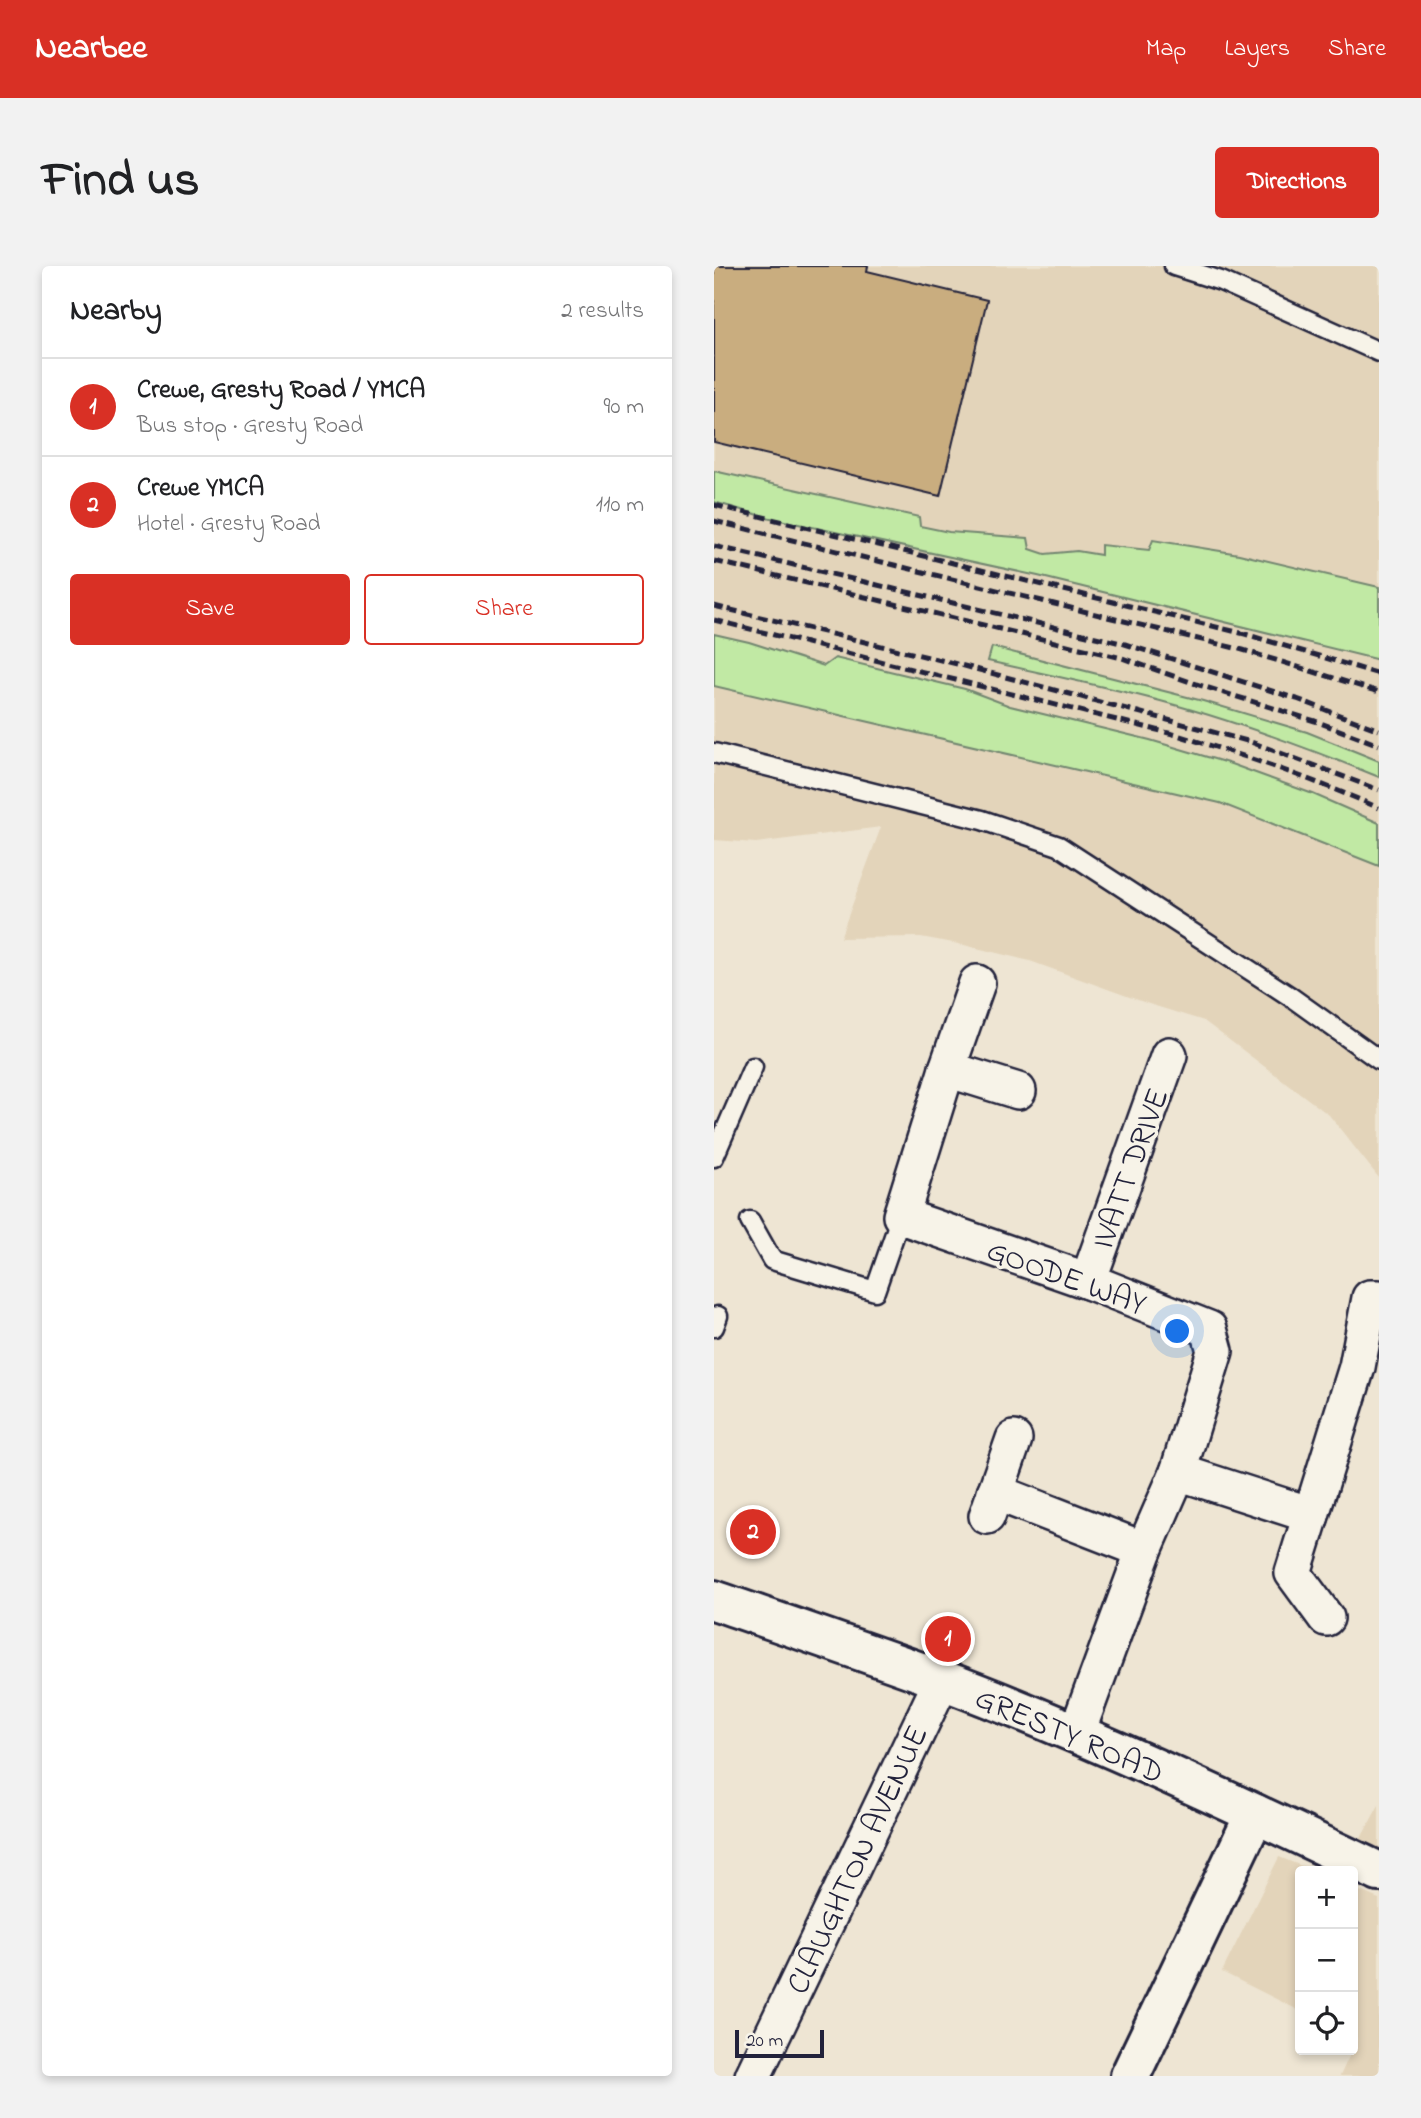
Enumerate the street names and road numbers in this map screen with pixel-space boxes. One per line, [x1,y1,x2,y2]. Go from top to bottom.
street label: IVATT DRIVE [1081,1082,1183,1256]
street label: GOODE WAY [979,1229,1152,1330]
street label: GRESTY ROAD [967,1676,1170,1798]
street label: CLAUGHTON AVENUE [776,1718,942,2003]

